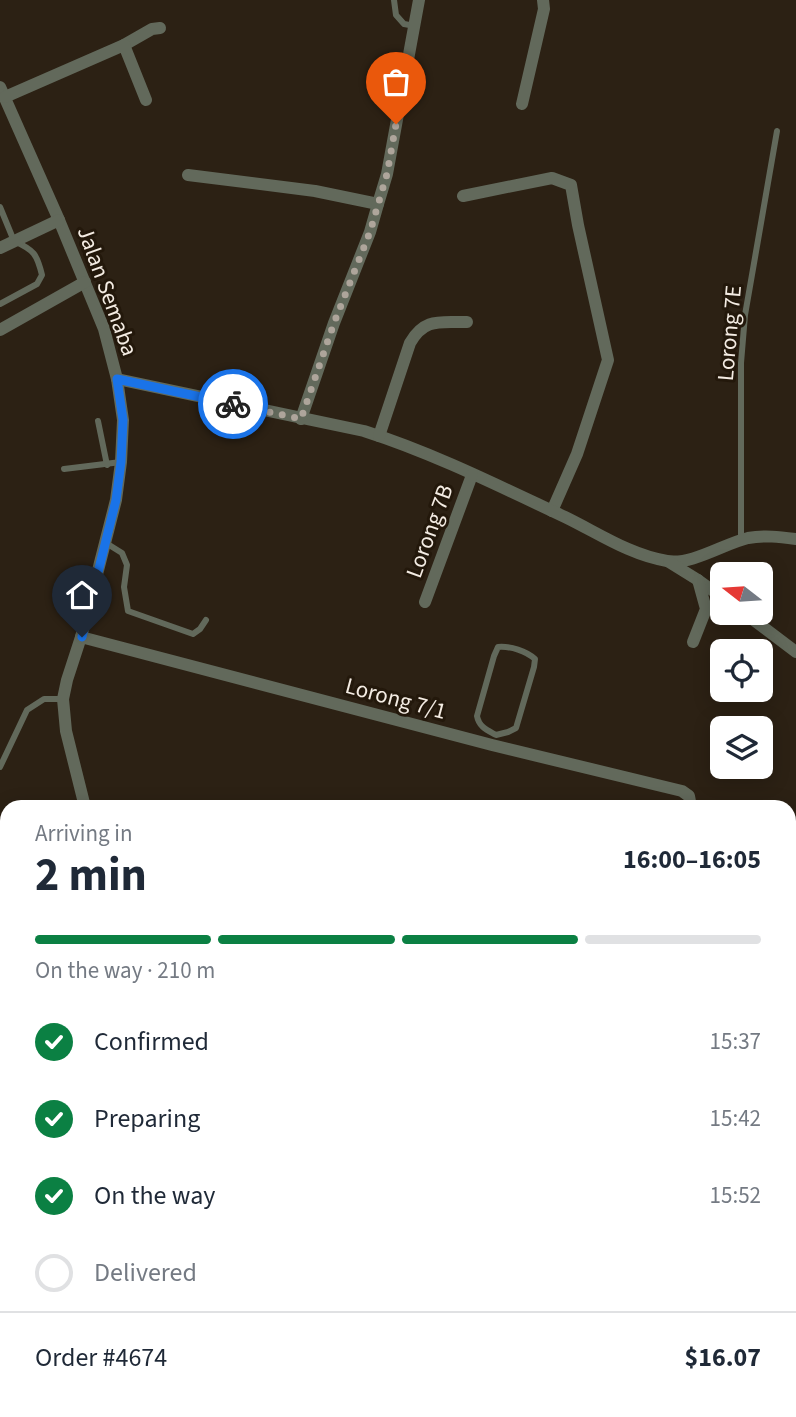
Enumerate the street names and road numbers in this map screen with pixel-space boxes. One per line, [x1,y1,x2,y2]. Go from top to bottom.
street label: Jalan Semaba [69,222,146,361]
street label: Lorong 7E [709,284,750,382]
street label: Lorong 7B [397,480,462,583]
street label: Lorong 7/1 [342,669,450,728]

